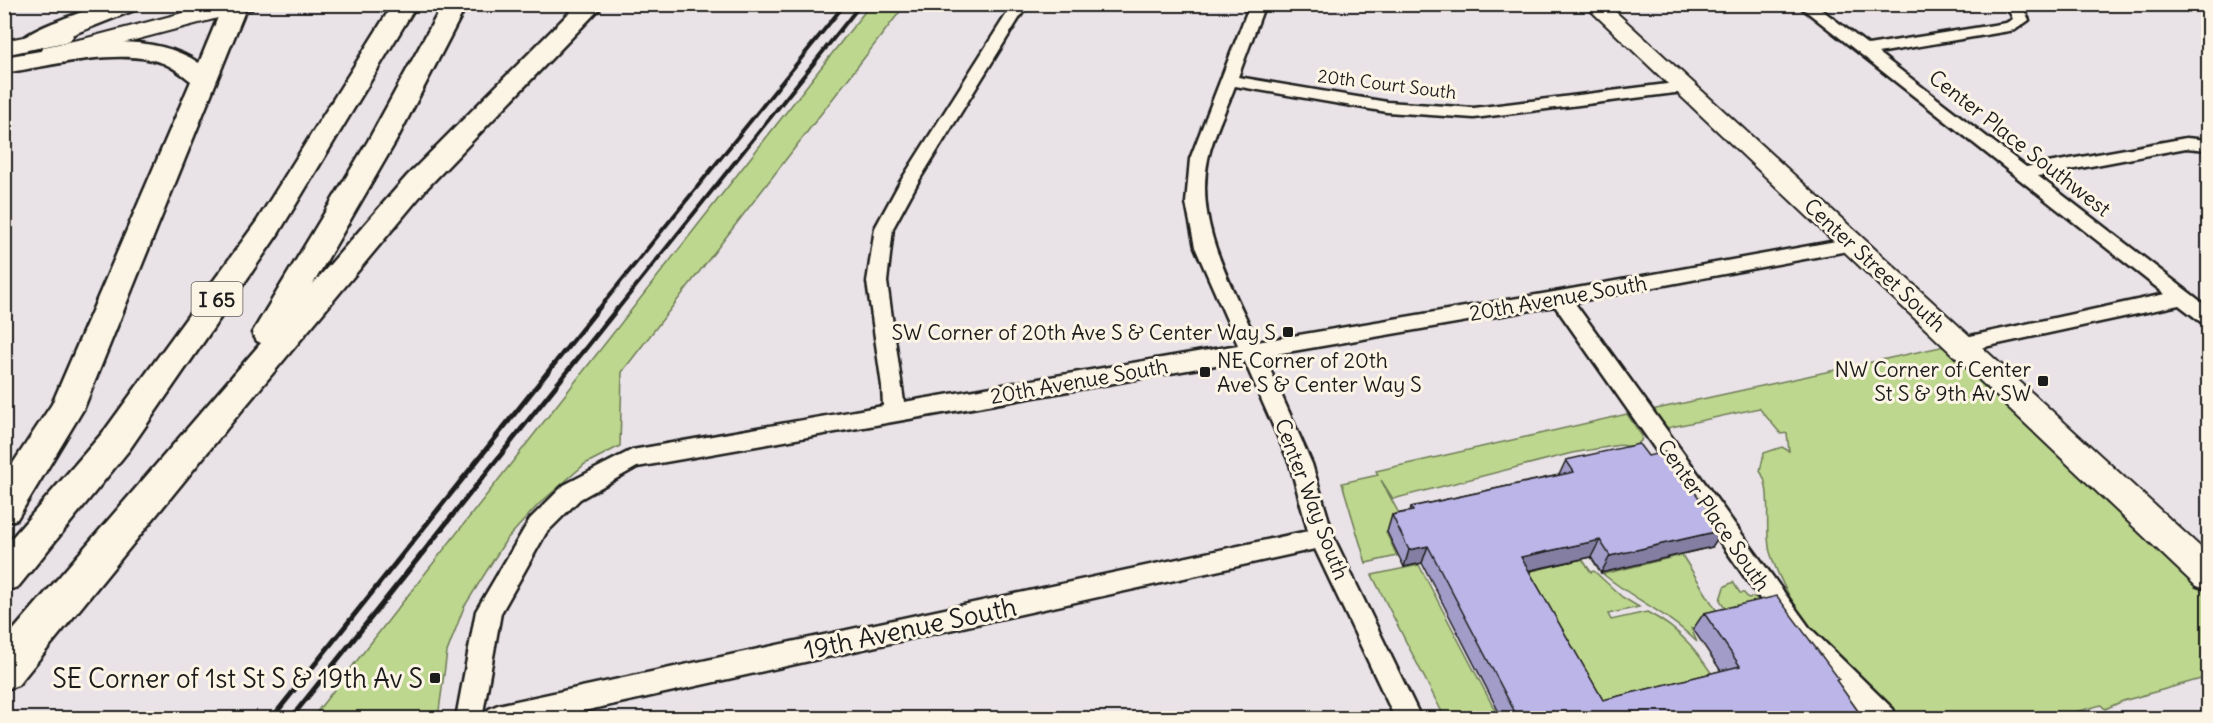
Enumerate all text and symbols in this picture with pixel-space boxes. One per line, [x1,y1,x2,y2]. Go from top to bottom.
street label: 20th Court South [1316,64,1458,104]
street label: Center Place Southwest [1924,64,2116,222]
street label: Center Street South [1798,192,1952,338]
street label: 20th Avenue South [1467,269,1649,327]
road number: I 65 [192,282,242,316]
place label: SW Corner of 20th Ave S & Center Way S [891,319,1276,346]
marker: SW Corner of 20th Ave S & Center Way S [1281,325,1295,339]
place label: NE Corner of 20th Ave S & Center Way S [1217,347,1422,398]
street label: 20th Avenue South [988,352,1170,410]
place label: NW Corner of Center St S & 9th Av SW [1835,356,2031,407]
marker: NE Corner of 20th Ave S & Center Way S [1198,365,1212,379]
marker: NW Corner of Center St S & 9th Av SW [2036,374,2050,388]
street label: Center Way South [1269,415,1355,583]
street label: Center Place South [1652,434,1776,596]
street label: 19th Avenue South [801,589,1019,667]
place label: SE Corner of 1st St S & 19th Av S [52,662,423,695]
marker: SE Corner of 1st St S & 19th Av S [428,671,442,685]

